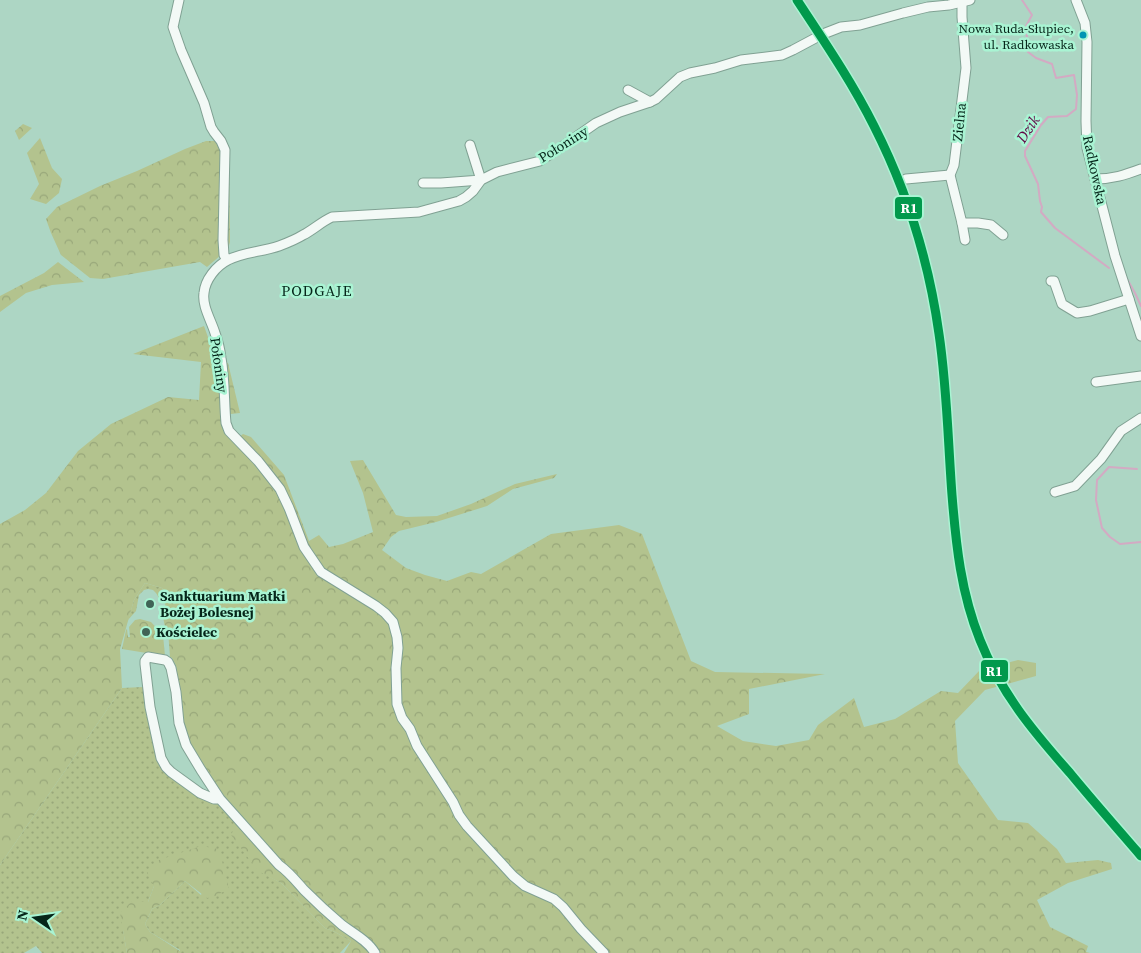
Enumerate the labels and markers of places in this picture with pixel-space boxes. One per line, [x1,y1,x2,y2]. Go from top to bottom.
place label: Nowa Ruda-Słupiec, ul. Radkowaska [958,20,1074,53]
marker: Nowa Ruda-Słupiec, ul. Radkowaska [1078,30,1088,40]
place label: Sanktuarium Matki Bożej Bolesnej [160,586,286,622]
marker: Sanktuarium Matki Bożej Bolesnej [144,598,156,610]
place label: Kościelec [156,622,217,642]
marker: Kościelec [140,626,152,638]

